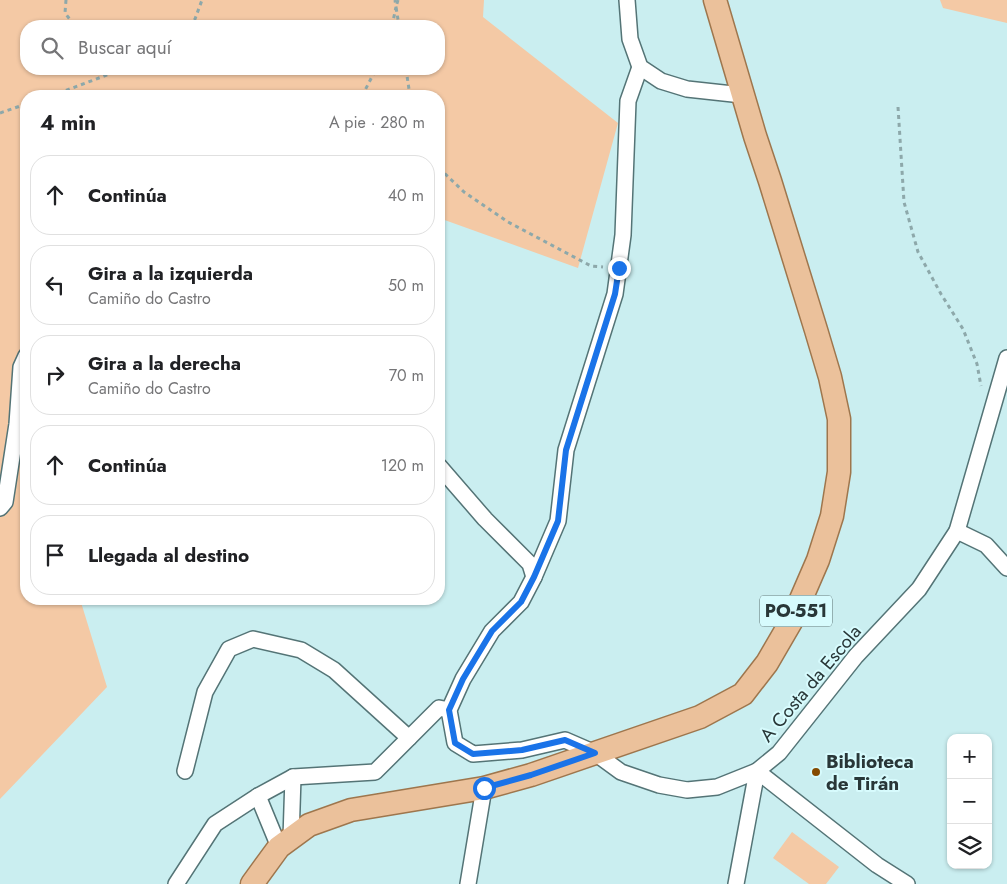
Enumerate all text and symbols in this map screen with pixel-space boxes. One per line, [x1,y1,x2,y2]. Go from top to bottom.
search box [20,20,445,75]
icon: search [38,34,66,62]
text: Buscar aquí [78,34,172,61]
text: 4 min [40,108,96,138]
text: A pie · 280 m [329,111,425,134]
icon: ahead [41,181,69,209]
text: Continúa [88,182,167,209]
text: 40 m [388,184,424,207]
route end [608,257,631,280]
text: Gira a la izquierda [88,260,253,287]
icon: left [41,271,69,299]
text: 50 m [388,274,424,297]
text: Camiño do Castro [88,287,211,310]
text: Gira a la derecha [88,350,241,377]
icon: right [41,361,69,389]
text: 70 m [389,364,424,387]
text: Camiño do Castro [88,377,211,400]
icon: ahead [41,451,69,479]
text: Continúa [88,452,167,479]
text: 120 m [381,454,424,477]
icon: arrive [41,541,69,569]
text: Llegada al destino [88,542,249,569]
road number: PO-551 [760,596,832,626]
street label: A Costa da Escola [753,619,867,748]
map controls [947,734,992,869]
button: + [947,734,992,779]
place label: Biblioteca de Tirán [826,748,914,797]
marker: Biblioteca de Tirán [810,766,822,778]
route start [473,777,496,800]
button: − [947,779,992,824]
button: layers [947,824,992,869]

